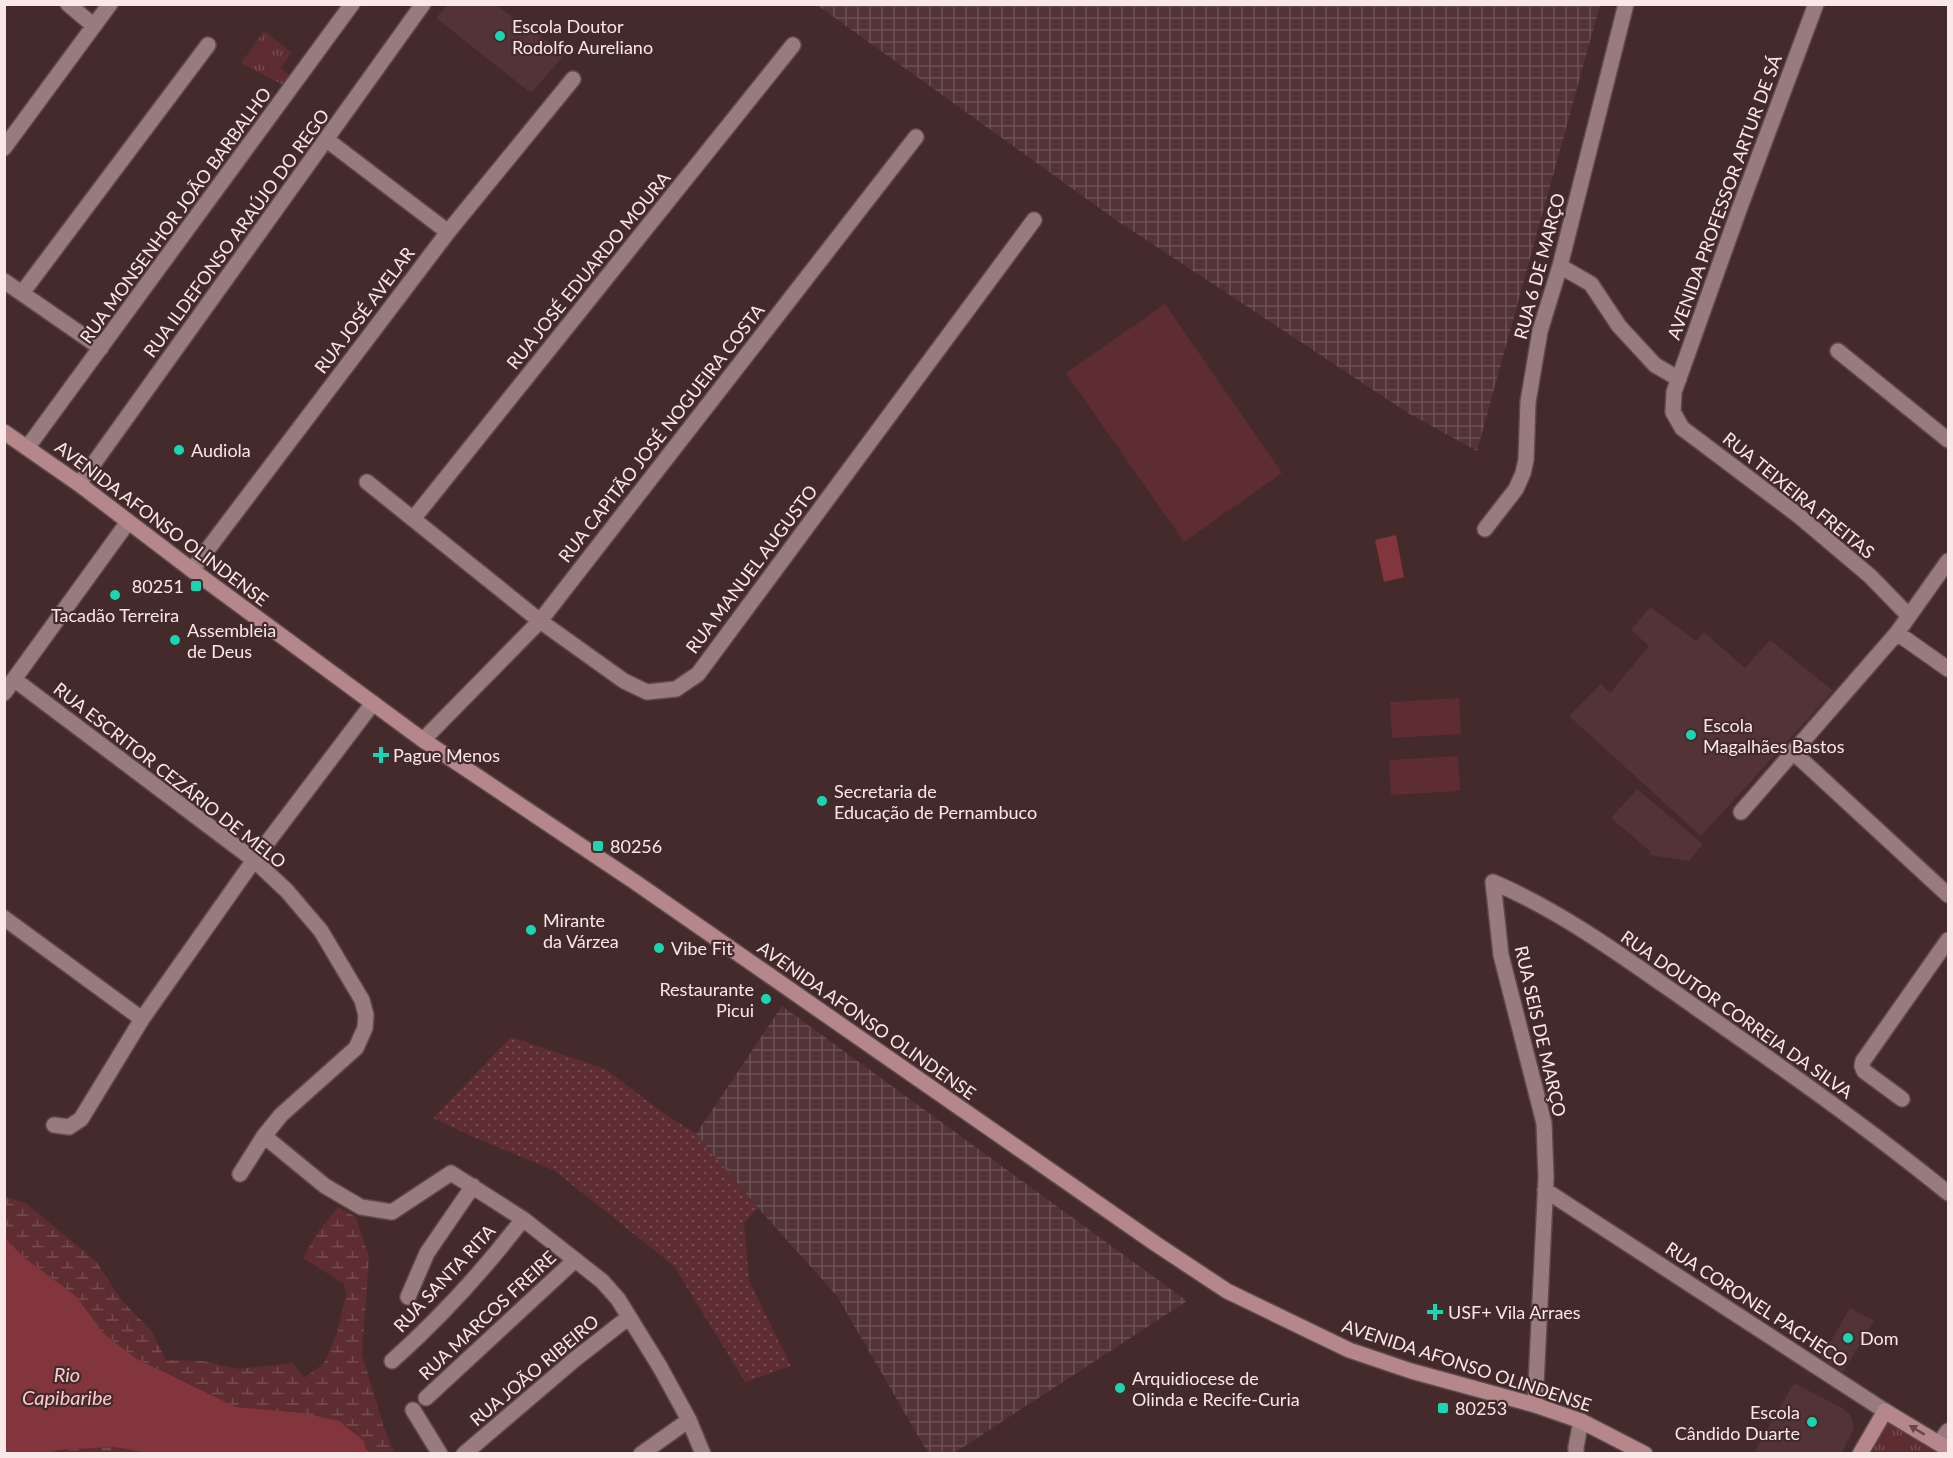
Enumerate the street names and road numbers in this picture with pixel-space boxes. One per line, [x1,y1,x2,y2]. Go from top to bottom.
street label: AVENIDA PROFESSOR ARTUR DE SÁ [1662,51,1786,342]
street label: RUA MONSENHOR JOÃO BARBALHO [75,83,275,347]
street label: RUA ILDEFONSO ARAÚJO DO REGO [138,105,334,361]
street label: RUA JOSÉ EDUARDO MOURA [502,166,675,373]
street label: RUA 6 DE MARÇO [1509,191,1569,341]
street label: RUA JOSÉ AVELAR [309,242,419,378]
street label: RUA CAPITÃO JOSÉ NOGUEIRA COSTA [553,299,769,567]
street label: RUA TEIXEIRA FREITAS [1719,427,1879,563]
street label: AVENIDA AFONSO OLINDENSE [51,436,273,610]
street label: RUA MANUEL AUGUSTO [681,480,821,658]
street label: RUA ESCRITOR CEZÁRIO DE MELO [49,677,291,873]
street label: RUA DOUTOR CORREIA DA SILVA [1617,925,1858,1103]
street label: AVENIDA AFONSO OLINDENSE [754,936,980,1104]
street label: RUA SEIS DE MARÇO [1511,943,1571,1119]
street label: RUA SANTA RITA [388,1219,500,1336]
street label: RUA CORONEL PACHECO [1662,1237,1852,1371]
street label: RUA MARCOS FREIRE [414,1246,560,1384]
street label: RUA JOÃO RIBEIRO [465,1310,603,1430]
street label: AVENIDA AFONSO OLINDENSE [1339,1314,1595,1416]

